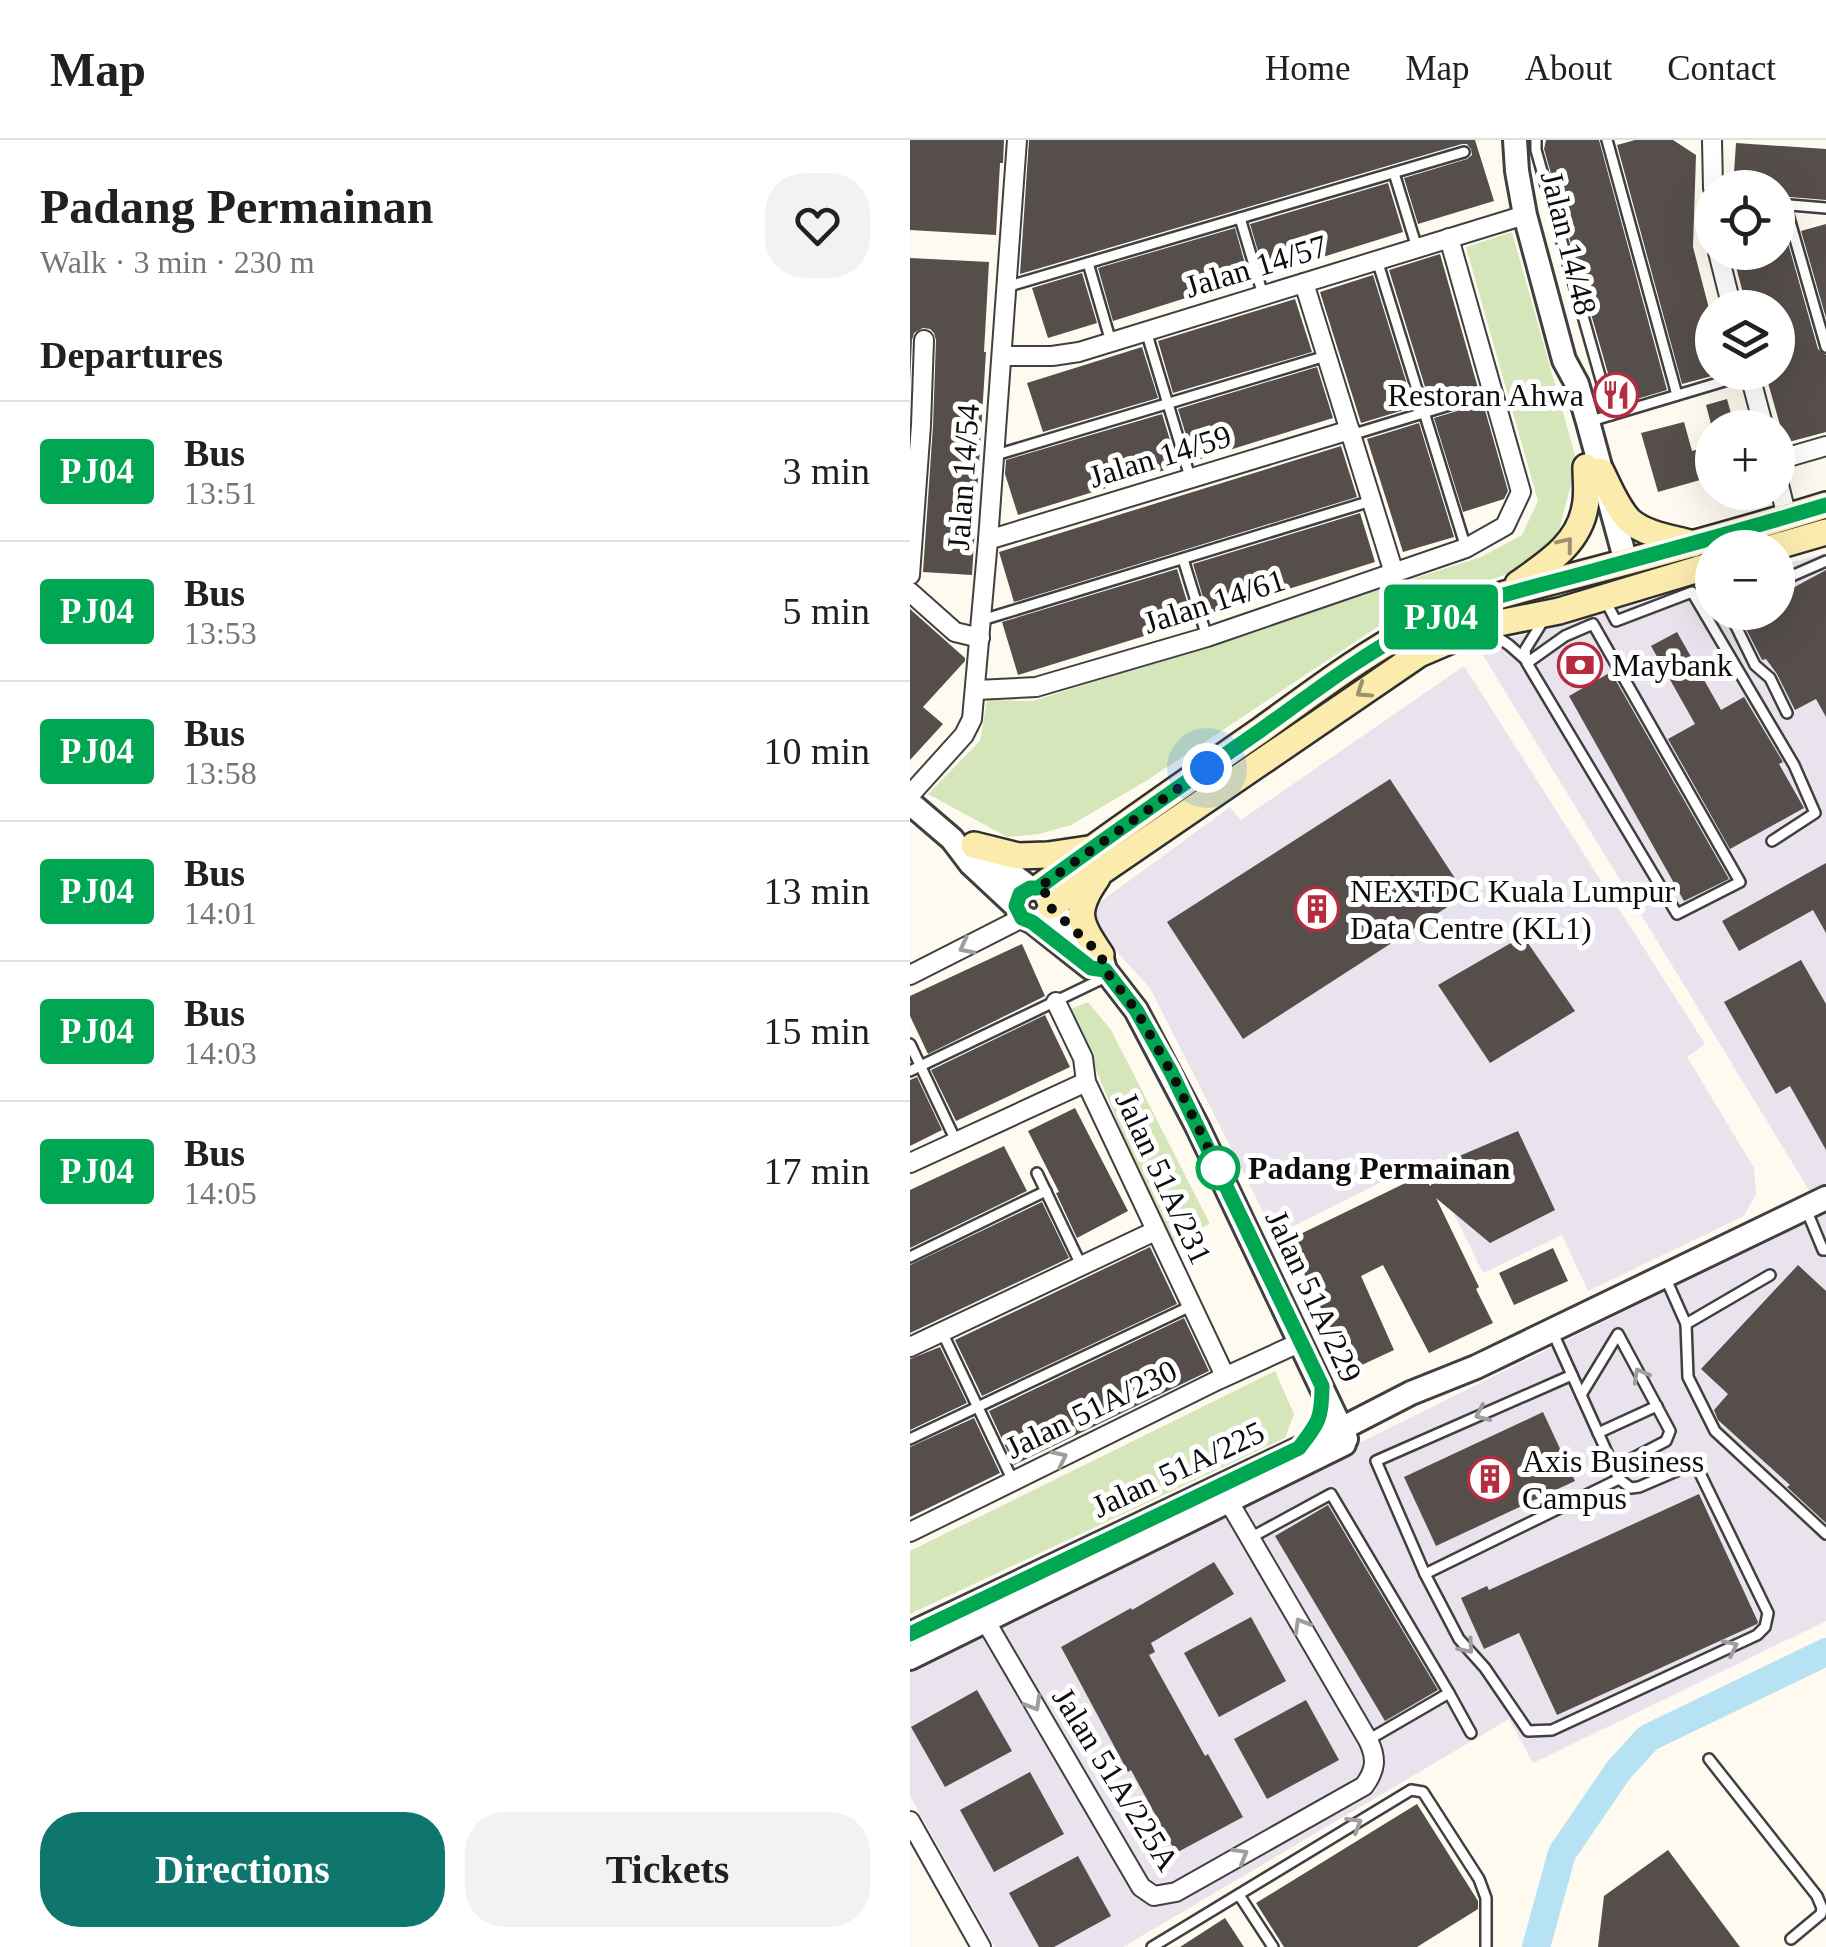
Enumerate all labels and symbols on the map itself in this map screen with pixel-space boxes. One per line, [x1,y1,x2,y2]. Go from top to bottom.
street label: Jalan 14/48 [1534,168,1604,318]
street label: Jalan 14/57 [1181,227,1331,305]
restaurant icon: Restoran Ahwa [1593,372,1639,418]
place label: Restoran Ahwa [1388,377,1584,413]
street label: Jalan 14/54 [940,403,986,551]
street label: Jalan 14/59 [1085,417,1235,495]
one-way arrow [1554,538,1572,556]
street label: Jalan 14/61 [1139,561,1289,641]
line badge: PJ04 [1371,584,1511,650]
bank icon: Maybank [1557,642,1603,688]
place label: Maybank [1612,647,1733,683]
one-way arrow [1355,679,1373,698]
your location [1182,743,1232,793]
place label: NEXTDC Kuala Lumpur Data Centre (KL1) [1350,873,1676,946]
building icon: NEXTDC Kuala Lumpur Data Centre (KL1) [1294,886,1340,932]
one-way arrow [959,935,977,954]
street label: Jalan 51A/231 [1108,1086,1220,1270]
marker: Padang Permainan [1197,1147,1239,1189]
place label: Padang Permainan [1248,1150,1510,1186]
street label: Jalan 51A/229 [1258,1204,1370,1388]
street label: Jalan 51A/230 [1000,1352,1182,1466]
one-way arrow [1633,1367,1653,1385]
one-way arrow [1474,1402,1492,1422]
street label: Jalan 51A/225 [1086,1413,1270,1525]
place label: Axis Business Campus [1522,1443,1704,1516]
one-way arrow [1050,1450,1068,1470]
building icon: Axis Business Campus [1467,1456,1513,1502]
one-way arrow [1294,1618,1313,1636]
one-way arrow [1455,1636,1473,1654]
one-way arrow [1721,1639,1739,1659]
street label: Jalan 51A/225A [1045,1681,1187,1877]
one-way arrow [1022,1693,1041,1711]
one-way arrow [1344,1817,1362,1836]
one-way arrow [1230,1848,1248,1868]

